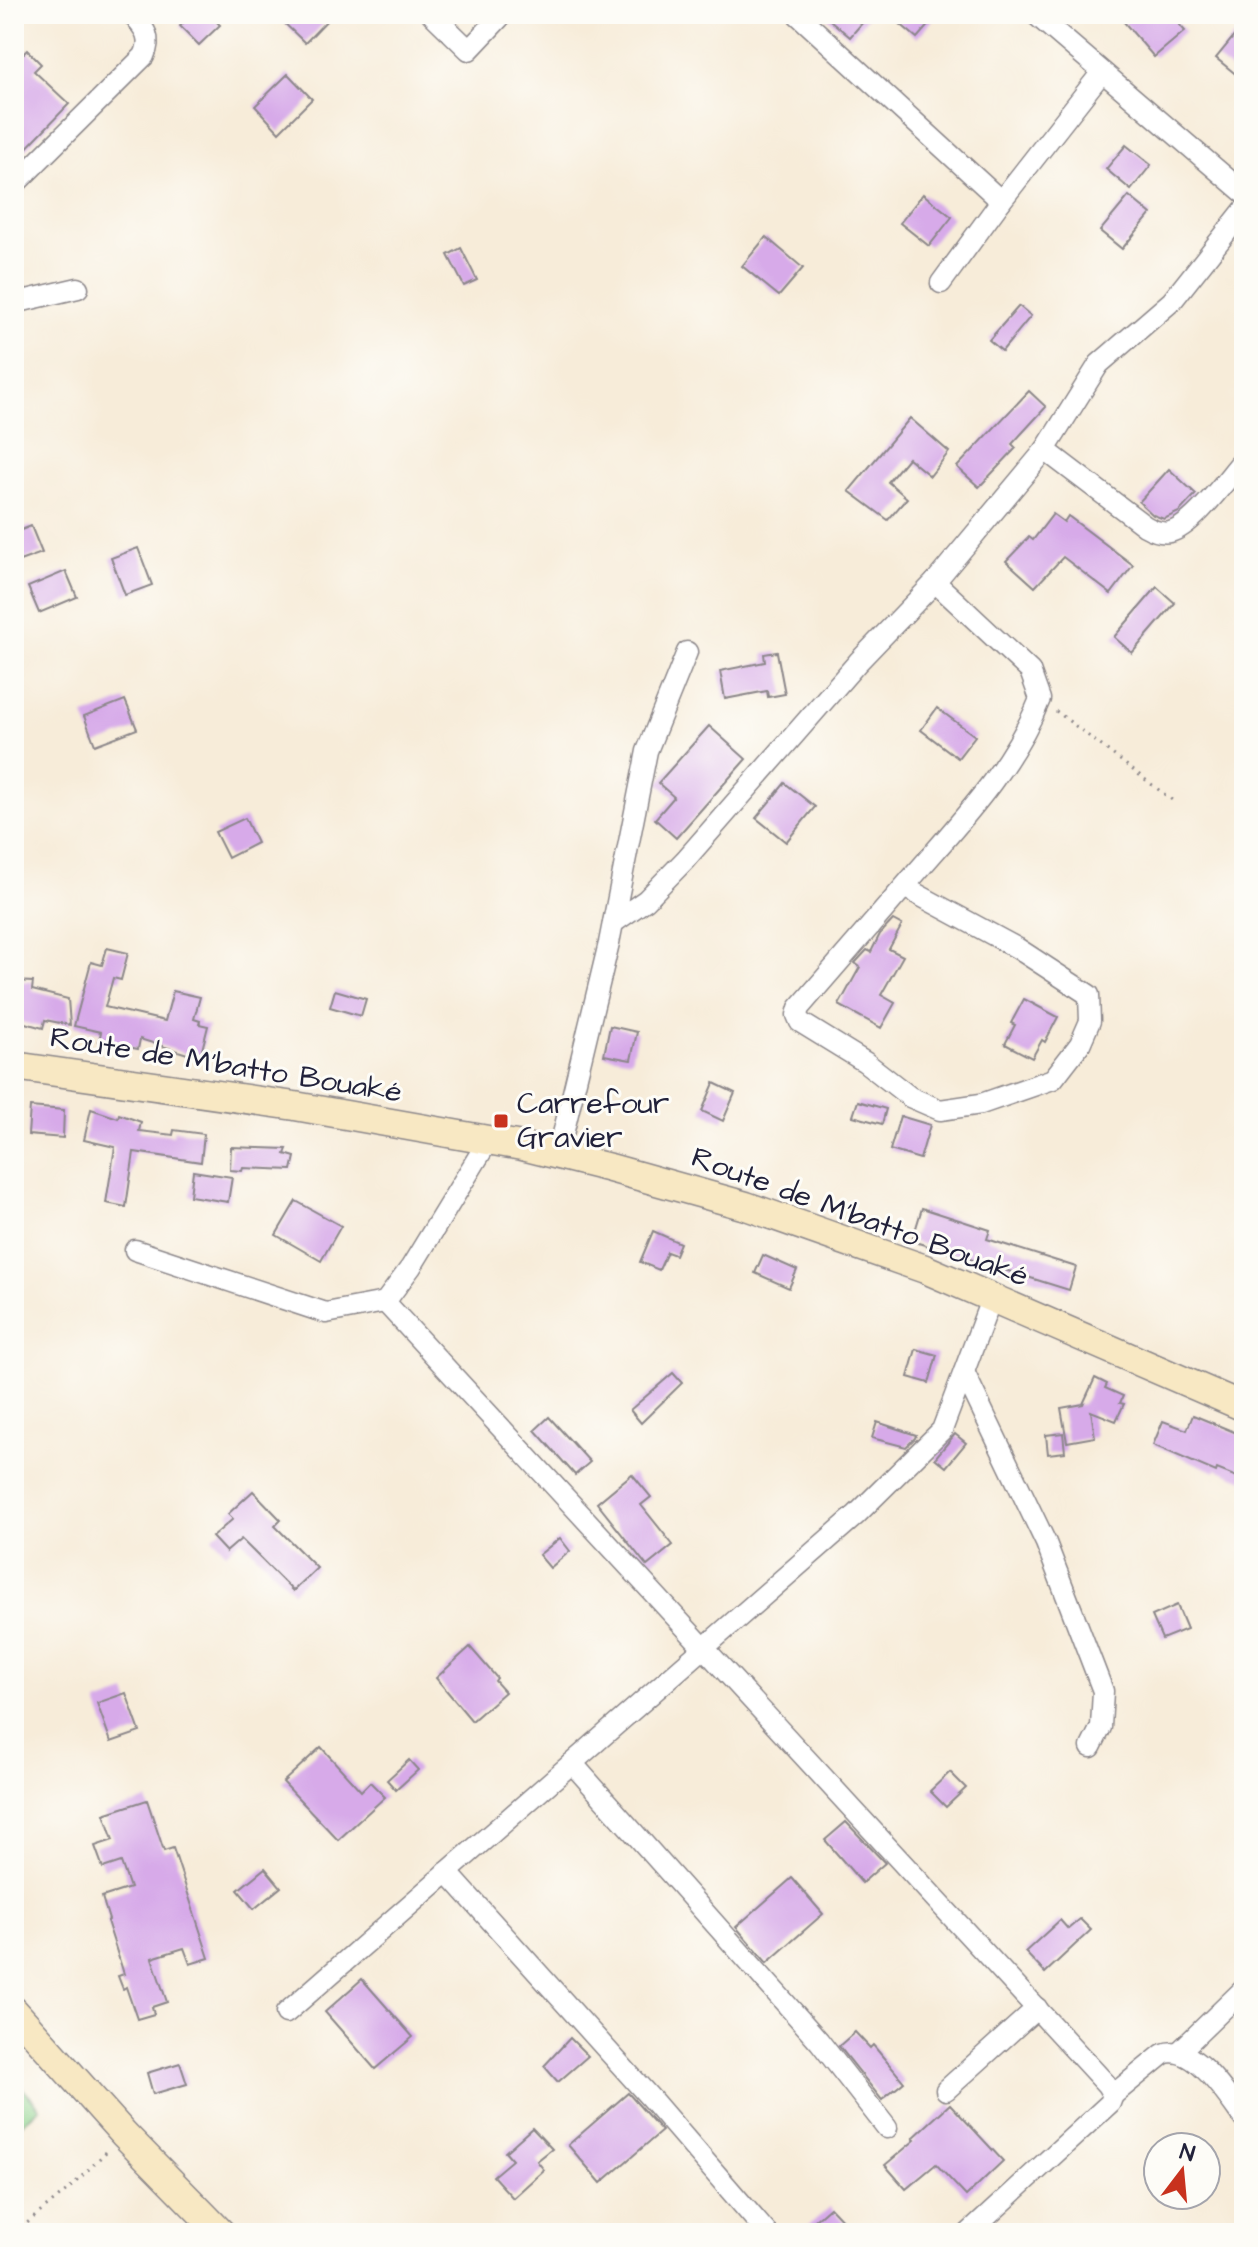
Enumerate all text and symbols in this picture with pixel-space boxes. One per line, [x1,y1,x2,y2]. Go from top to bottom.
street label: Route de M'batto Bouaké [47,1016,405,1114]
place label: Carrefour Gravier [517,1083,669,1159]
marker: Carrefour Gravier [492,1112,510,1130]
street label: Route de M'batto Bouaké [686,1136,1034,1298]
north arrow [1142,2131,1222,2211]
text: N [1176,2136,1198,2170]

